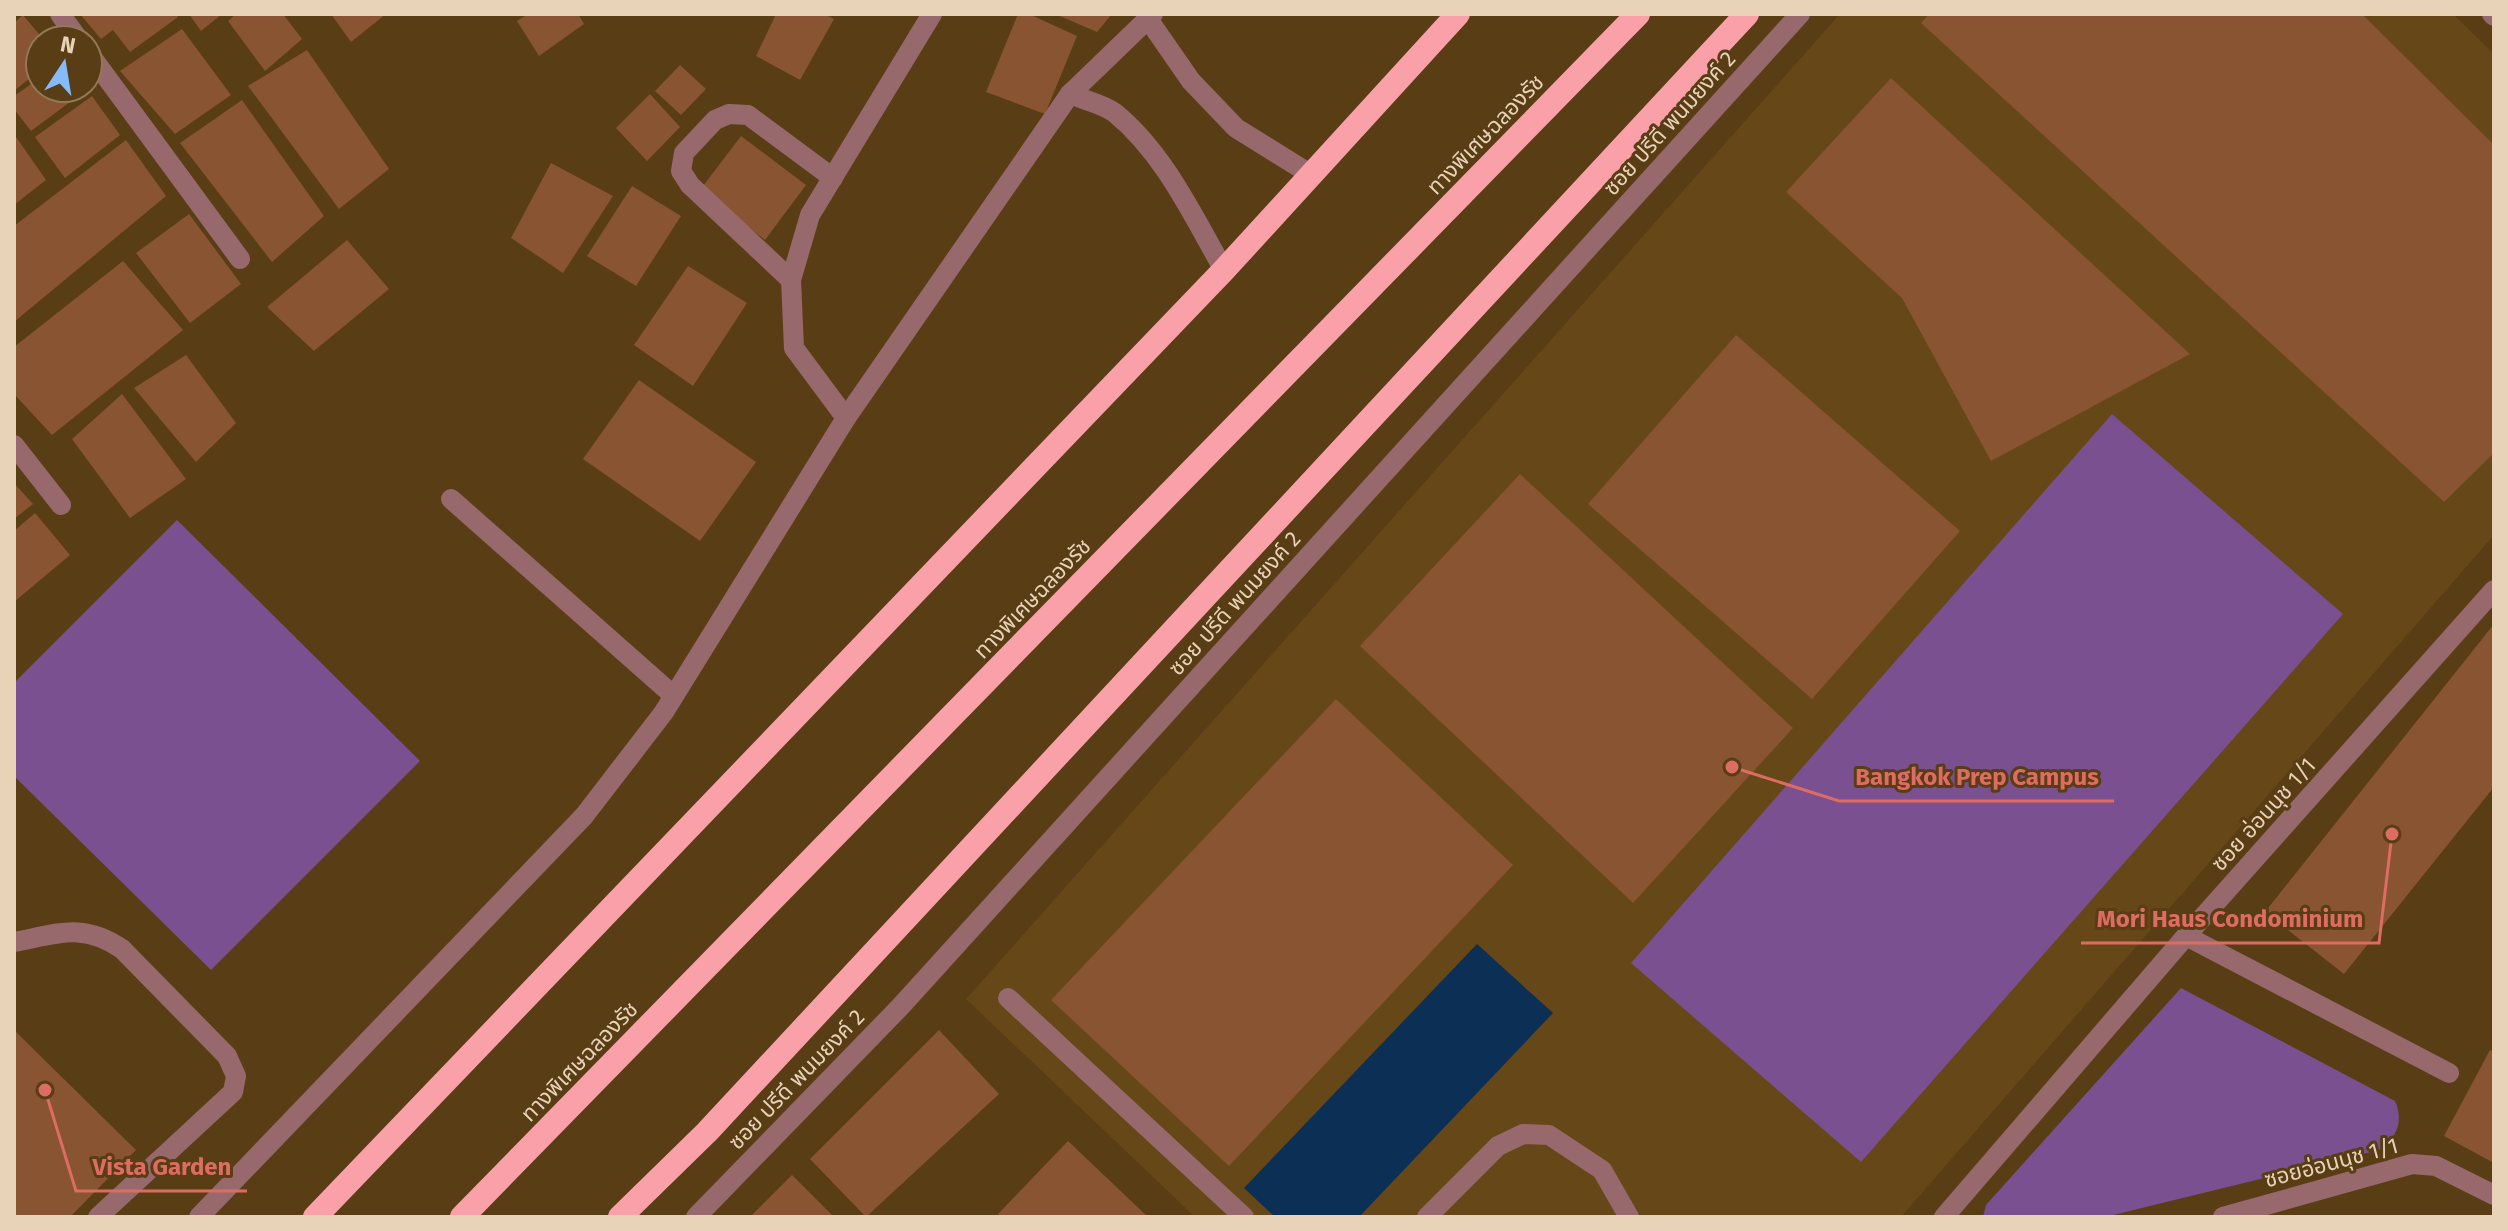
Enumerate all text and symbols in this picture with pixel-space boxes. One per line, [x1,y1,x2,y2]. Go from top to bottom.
north arrow [24,24,104,104]
text: N [58,30,78,60]
street label: ซอย ปรีดี พนมยงค์ 2 [1598,46,1741,201]
street label: ทางพิเศษฉลองรัช [1421,69,1550,200]
street label: ซอย ปรีดี พนมยงค์ 2 [1163,526,1306,681]
street label: ทางพิเศษฉลองรัช [968,533,1097,664]
street label: ซอย อ่อนนุช 1/1 [2205,752,2321,877]
callout: Bangkok Prep Campus [1839,753,2114,801]
text: Bangkok Prep Campus [1855,763,2099,791]
callout: Mori Haus Condominium [2081,895,2379,943]
text: Mori Haus Condominium [2097,905,2363,933]
street label: ทางพิเศษฉลองรัช [515,996,644,1127]
street label: ซอย ปรีดี พนมยงค์ 2 [723,1004,870,1155]
street label: ซอยอ่อนนุช 1/1 [2261,1132,2401,1193]
callout: Vista Garden [76,1143,247,1191]
text: Vista Garden [92,1153,231,1181]

